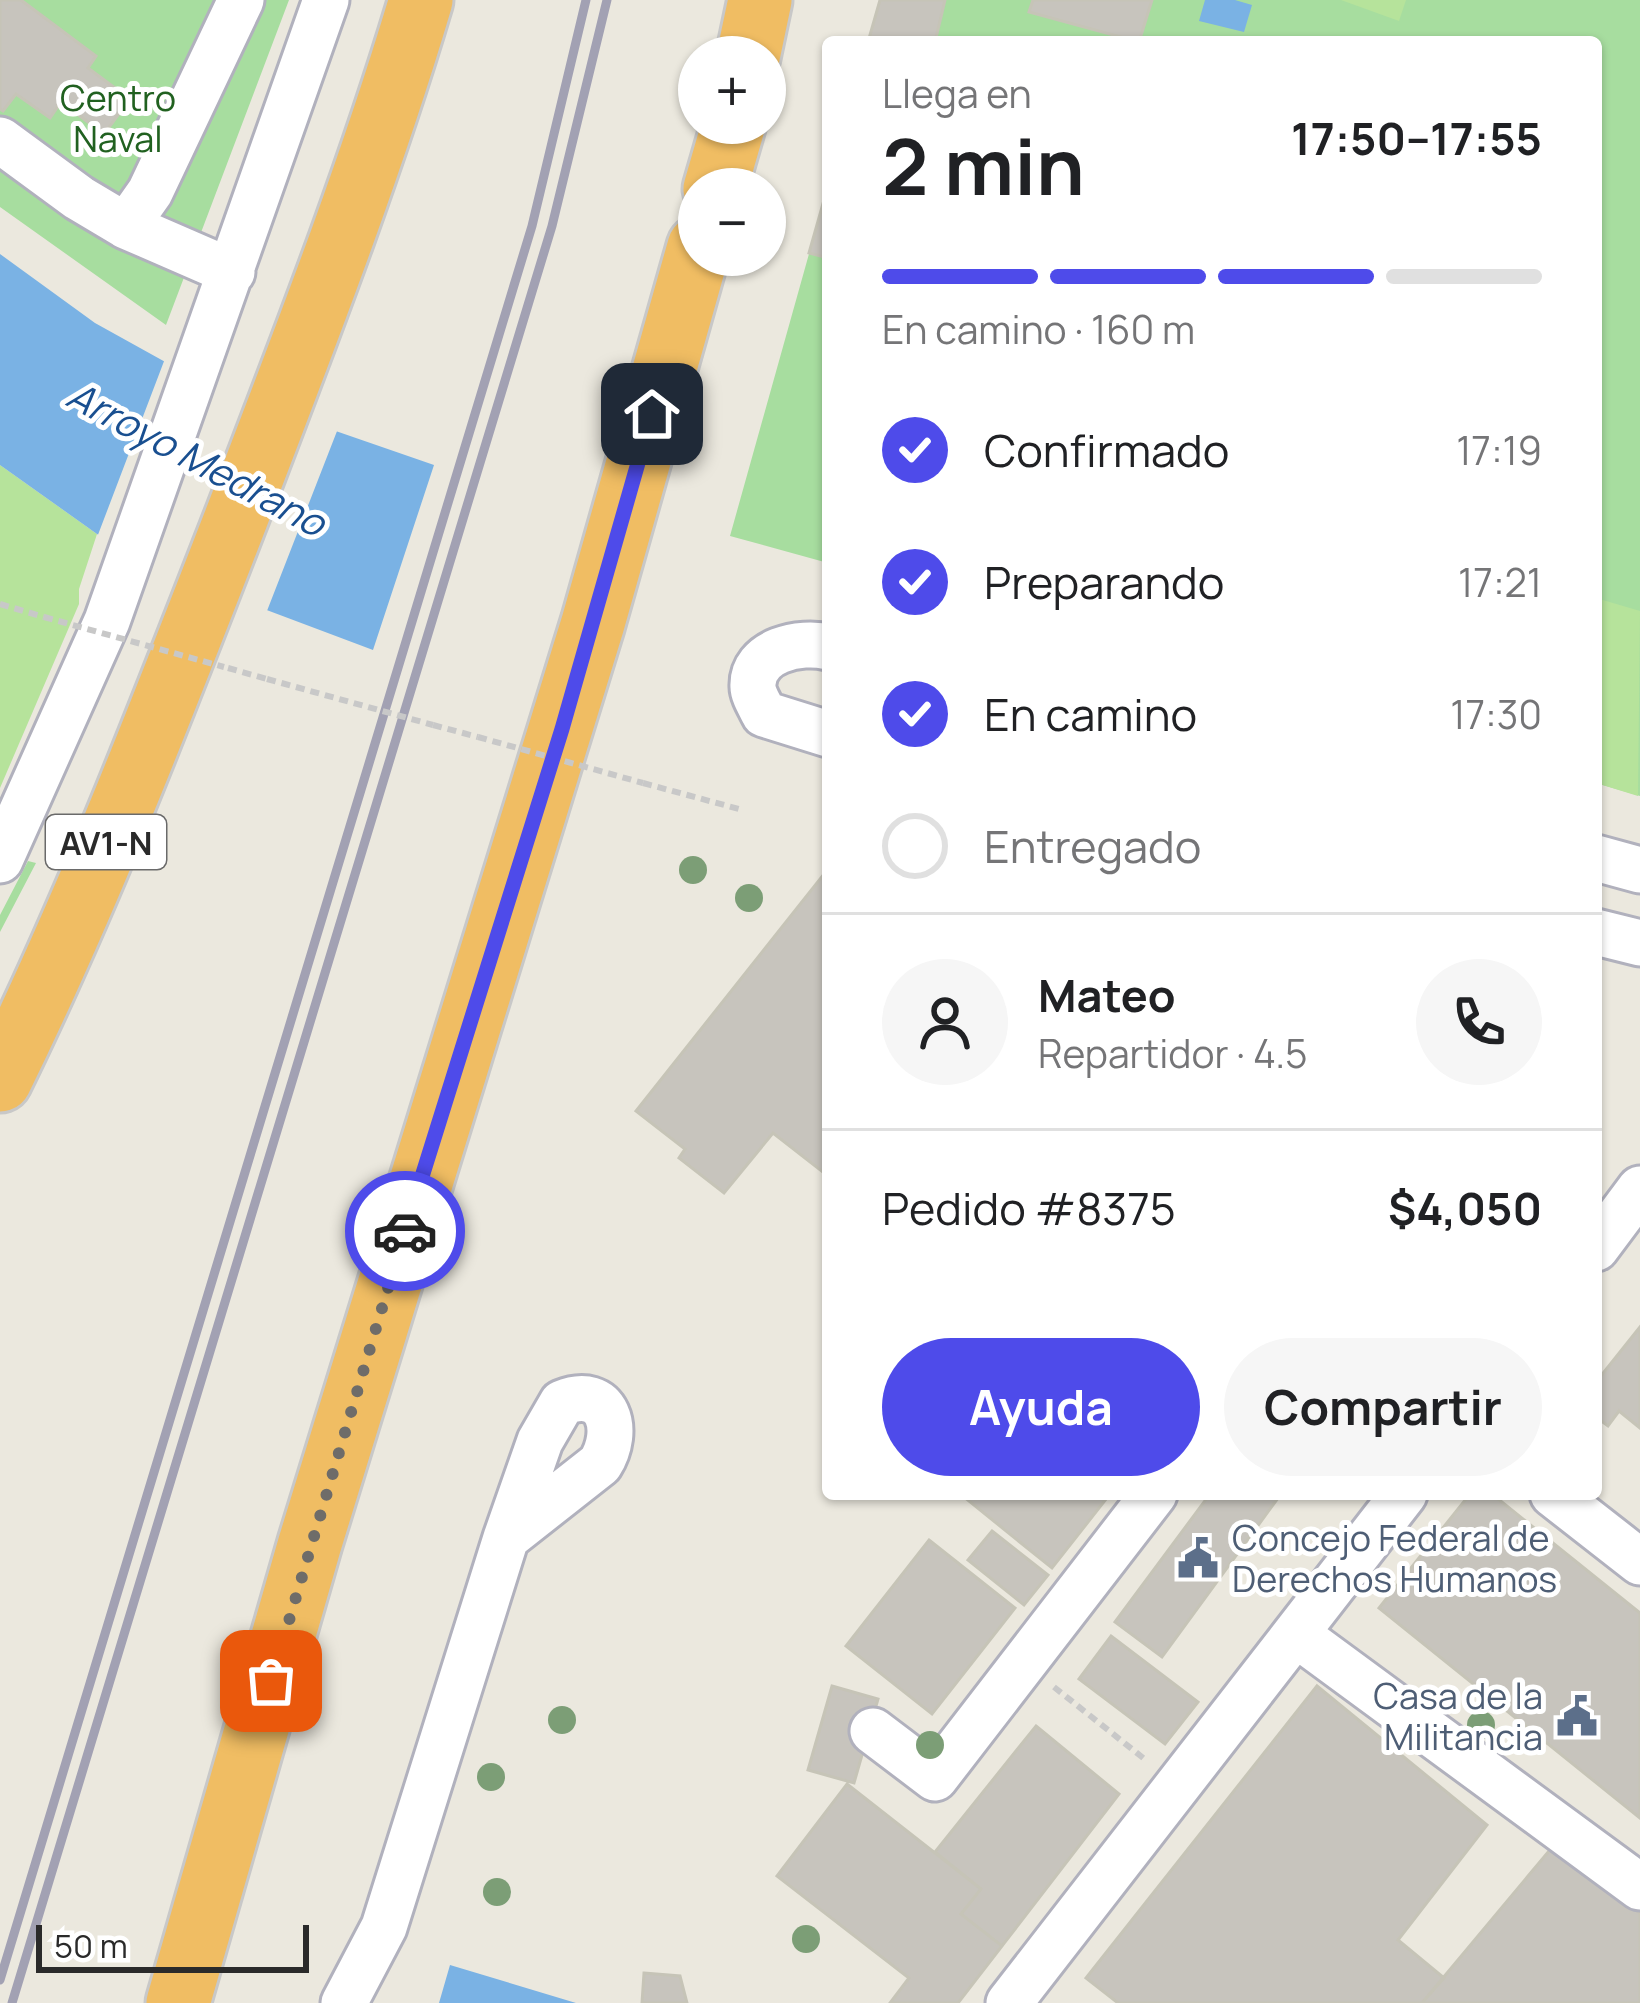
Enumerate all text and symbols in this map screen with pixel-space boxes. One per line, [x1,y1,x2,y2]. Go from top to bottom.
map controls [678,36,786,276]
button: + [678,36,786,144]
text: Llega en [882,66,1032,120]
park label: Centro Naval [60,73,176,163]
text: 17:50–17:55 [1291,107,1542,169]
text: 2 min [882,112,1085,218]
button: − [678,168,786,276]
text: En camino · 160 m [882,302,1195,356]
pin [601,363,703,465]
water label: Arroyo Medrano [58,367,337,550]
icon: home [619,381,685,447]
icon: check [882,417,948,483]
text: Confirmado [984,419,1229,481]
text: 17:19 [1456,423,1542,477]
icon: check [882,549,948,615]
text: Preparando [984,551,1224,613]
text: 17:21 [1458,555,1542,609]
icon: check [882,681,948,747]
text: En camino [984,683,1197,745]
text: 17:30 [1450,687,1542,741]
road number: AV1-N [46,815,166,869]
text: Entregado [984,815,1201,877]
button: person [882,959,1008,1085]
button: phone [1416,959,1542,1085]
text: Mateo [1038,964,1176,1026]
text: Repartidor · 4.5 [1038,1026,1308,1080]
courier [345,1171,465,1291]
text: Pedido #8375 [882,1177,1176,1239]
text: $4,050 [1388,1177,1542,1239]
icon: car [372,1198,438,1264]
button: Ayuda [882,1338,1200,1476]
button: Compartir [1224,1338,1542,1476]
place label: Concejo Federal de Derechos Humanos [1232,1513,1557,1603]
public building icon: Concejo Federal de Derechos Humanos [1175,1535,1221,1581]
pin [220,1630,322,1732]
icon: bag [238,1648,304,1714]
place label: Casa de la Militancia [1373,1671,1543,1761]
public building icon: Casa de la Militancia [1554,1693,1600,1739]
scale bar [36,1919,309,1972]
text: 50 m [54,1923,128,1968]

